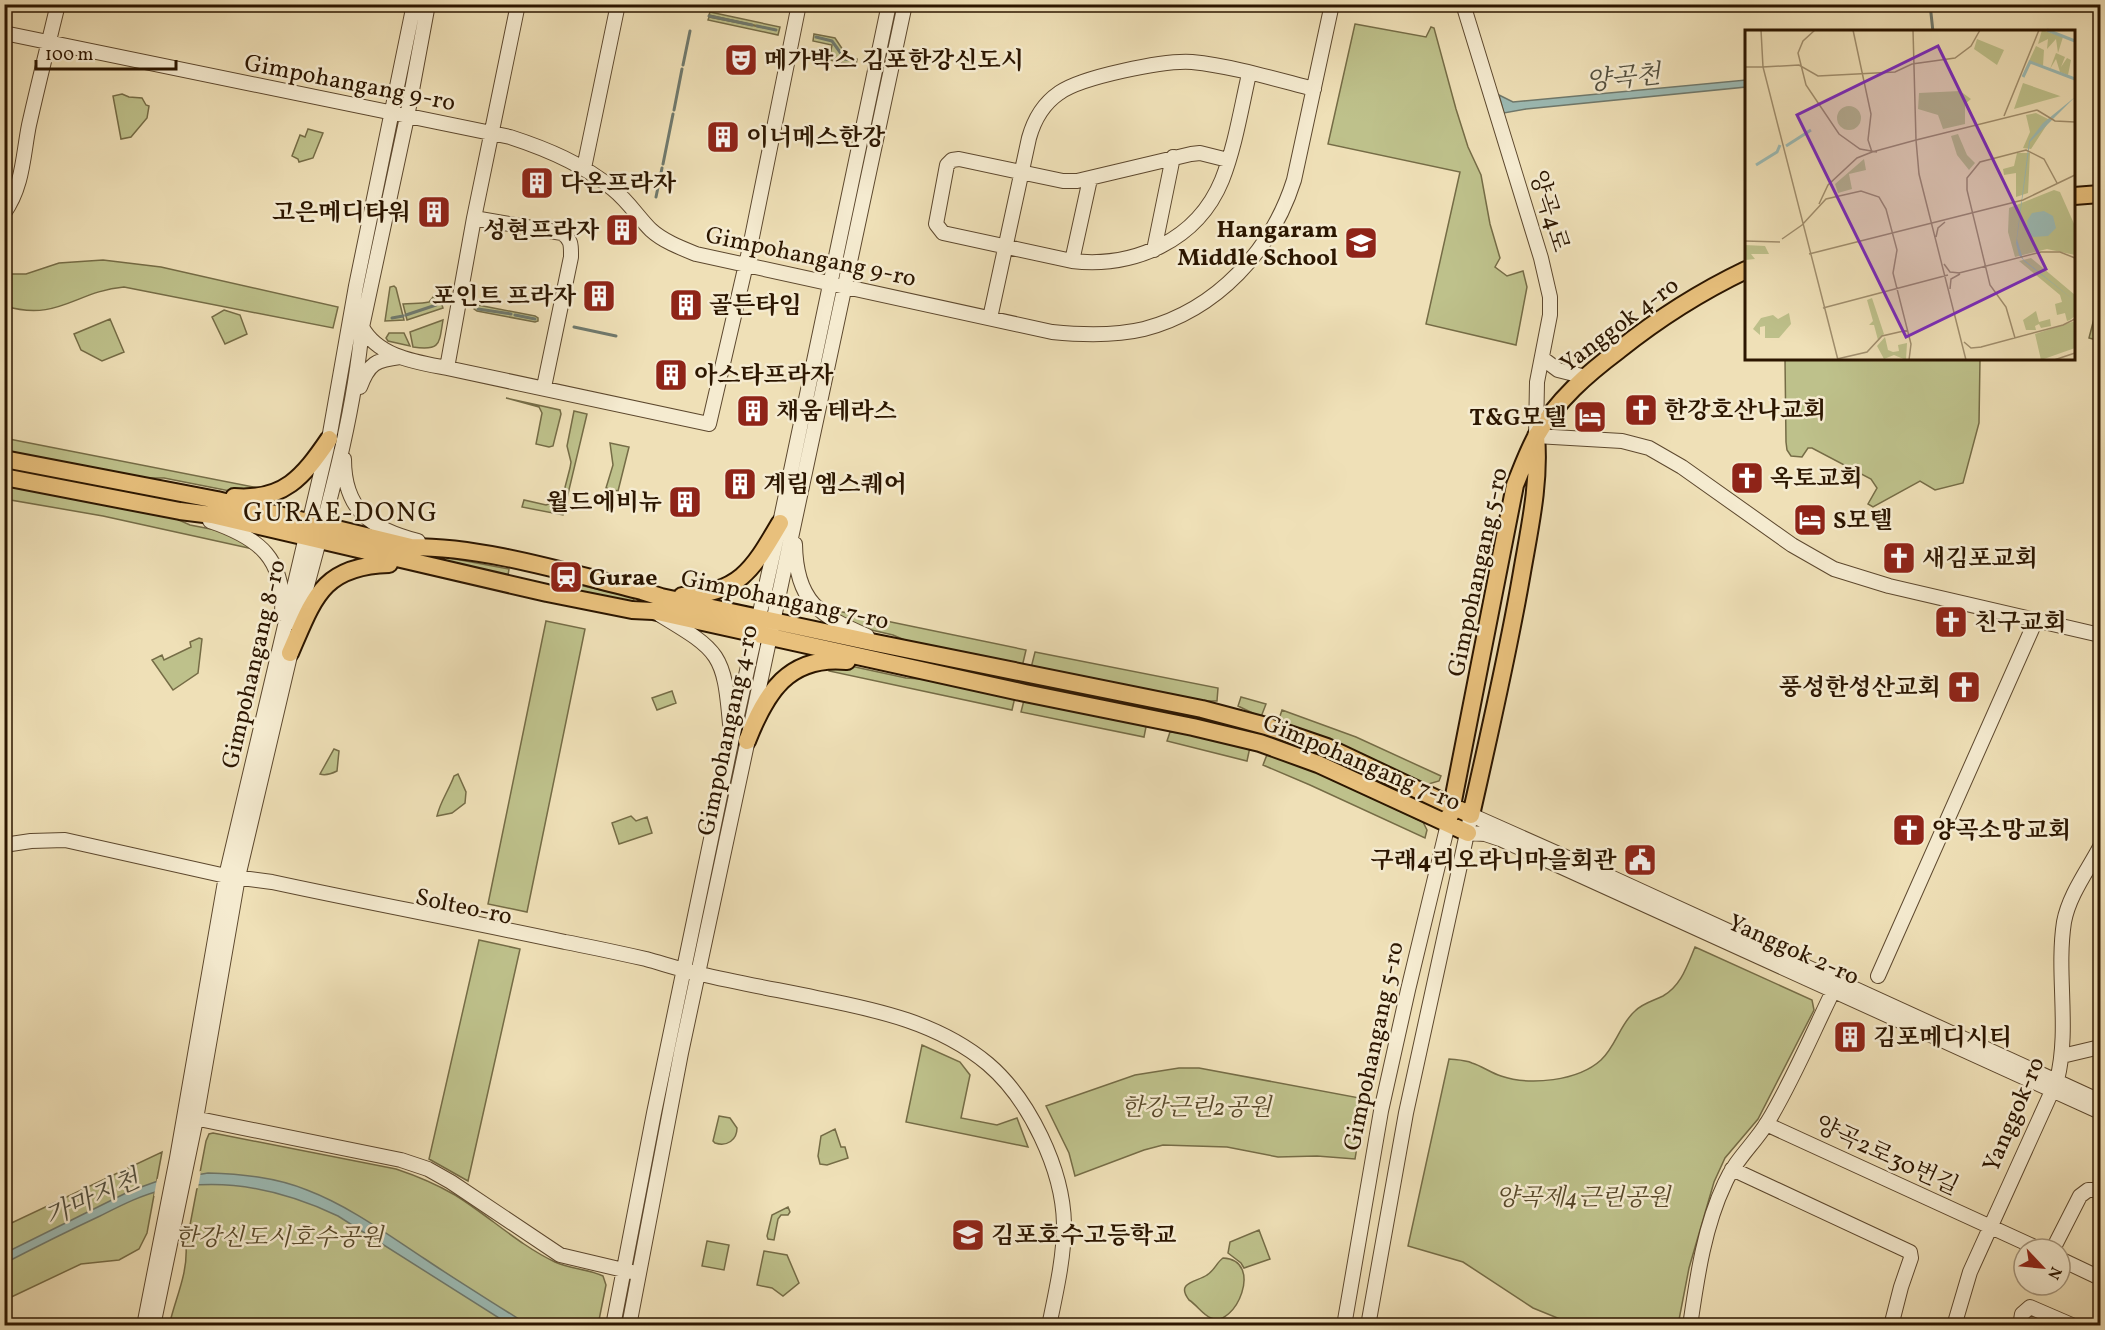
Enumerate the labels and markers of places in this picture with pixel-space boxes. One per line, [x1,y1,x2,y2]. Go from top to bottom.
theatre icon: 메가박스 김포한강신도시 [723,42,759,78]
place label: 메가박스 김포한강신도시 [764,45,1024,79]
building icon: 이너메스한강 [705,119,741,155]
place label: 이너메스한강 [746,122,886,156]
building icon: 다온프라자 [519,165,555,201]
place label: 다온프라자 [560,168,677,202]
building icon: 고은메디타워 [416,194,452,230]
place label: 고은메디타워 [272,197,411,231]
building icon: 성현프라자 [604,212,640,248]
place label: Hangaram Middle School [1177,214,1338,276]
place label: 성현프라자 [483,215,600,249]
school or university icon: Hangaram Middle School [1343,225,1379,261]
building icon: 포인트 프라자 [581,278,617,314]
place label: 포인트 프라자 [432,281,577,315]
building icon: 골든타임 [668,287,704,323]
place label: 골든타임 [709,290,802,324]
building icon: 아스타프라자 [653,357,689,393]
place label: 아스타프라자 [694,360,834,394]
church icon: 한강호산나교회 [1623,392,1659,428]
building icon: 채움 테라스 [735,393,771,429]
place label: 한강호산나교회 [1664,395,1826,429]
place label: 채움 테라스 [776,396,897,430]
hotel icon: T&G모텔 [1572,399,1608,435]
place label: T&G모텔 [1469,402,1567,436]
church icon: 옥토교회 [1729,460,1765,496]
place label: 옥토교회 [1770,463,1863,497]
building icon: 계림 엠스퀘어 [722,466,758,502]
place label: 계림 엠스퀘어 [763,469,907,503]
building icon: 월드에비뉴 [667,484,703,520]
place label: 월드에비뉴 [546,487,662,521]
hotel icon: S모텔 [1792,502,1828,538]
place label: S모텔 [1833,505,1893,539]
church icon: 새김포교회 [1881,540,1917,576]
place label: 새김포교회 [1922,543,2038,577]
station icon: Gurae [548,559,584,595]
place label: Gurae [589,562,658,596]
church icon: 친구교회 [1933,604,1969,640]
place label: 친구교회 [1974,607,2067,641]
church icon: 풍성한성산교회 [1946,669,1982,705]
place label: 풍성한성산교회 [1779,672,1941,706]
church icon: 양곡소망교회 [1891,812,1927,848]
place label: 양곡소망교회 [1932,815,2071,849]
public building icon: 구래4리오라니마을회관 [1622,842,1658,878]
place label: 구래4리오라니마을회관 [1371,845,1617,879]
building icon: 김포메디시티 [1832,1019,1868,1055]
place label: 김포메디시티 [1873,1022,2012,1056]
school or university icon: 김포호수고등학교 [950,1217,986,1253]
place label: 김포호수고등학교 [991,1220,1176,1254]

